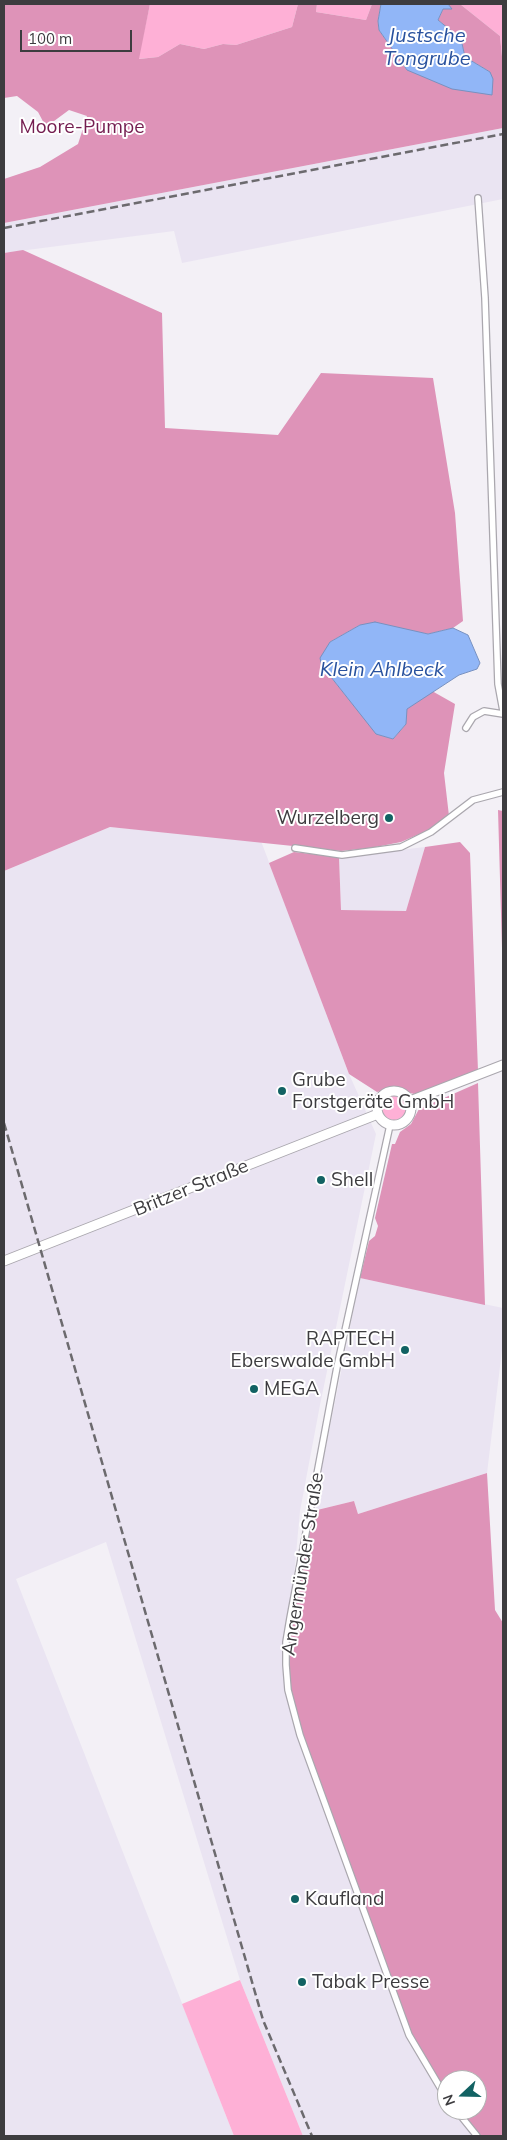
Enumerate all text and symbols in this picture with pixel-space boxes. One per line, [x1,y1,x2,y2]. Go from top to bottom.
scale bar [22,20,135,52]
water label: Justsche Tongrube [383,24,471,71]
text: 100 m [28,29,72,48]
park label: Moore-Pumpe [19,116,145,138]
water label: Klein Ahlbeck [320,658,444,682]
place label: Wurzelberg [276,807,379,829]
marker: Wurzelberg [383,812,395,824]
place label: Grube Forstgeräte GmbH [292,1069,454,1113]
marker: Grube Forstgeräte GmbH [276,1085,288,1097]
street label: Britzer Straße [130,1155,252,1221]
place label: Shell [331,1169,373,1191]
marker: Shell [315,1174,327,1186]
place label: RAPTECH Eberswalde GmbH [231,1328,395,1372]
marker: RAPTECH Eberswalde GmbH [399,1344,411,1356]
place label: MEGA [264,1378,319,1400]
marker: MEGA [248,1383,260,1395]
street label: Angermünder Straße [277,1471,329,1657]
place label: Kaufland [305,1888,384,1910]
marker: Kaufland [289,1893,301,1905]
place label: Tabak Presse [312,1971,429,1993]
marker: Tabak Presse [296,1976,308,1988]
north arrow [437,2070,487,2120]
text: N [439,2092,459,2108]

